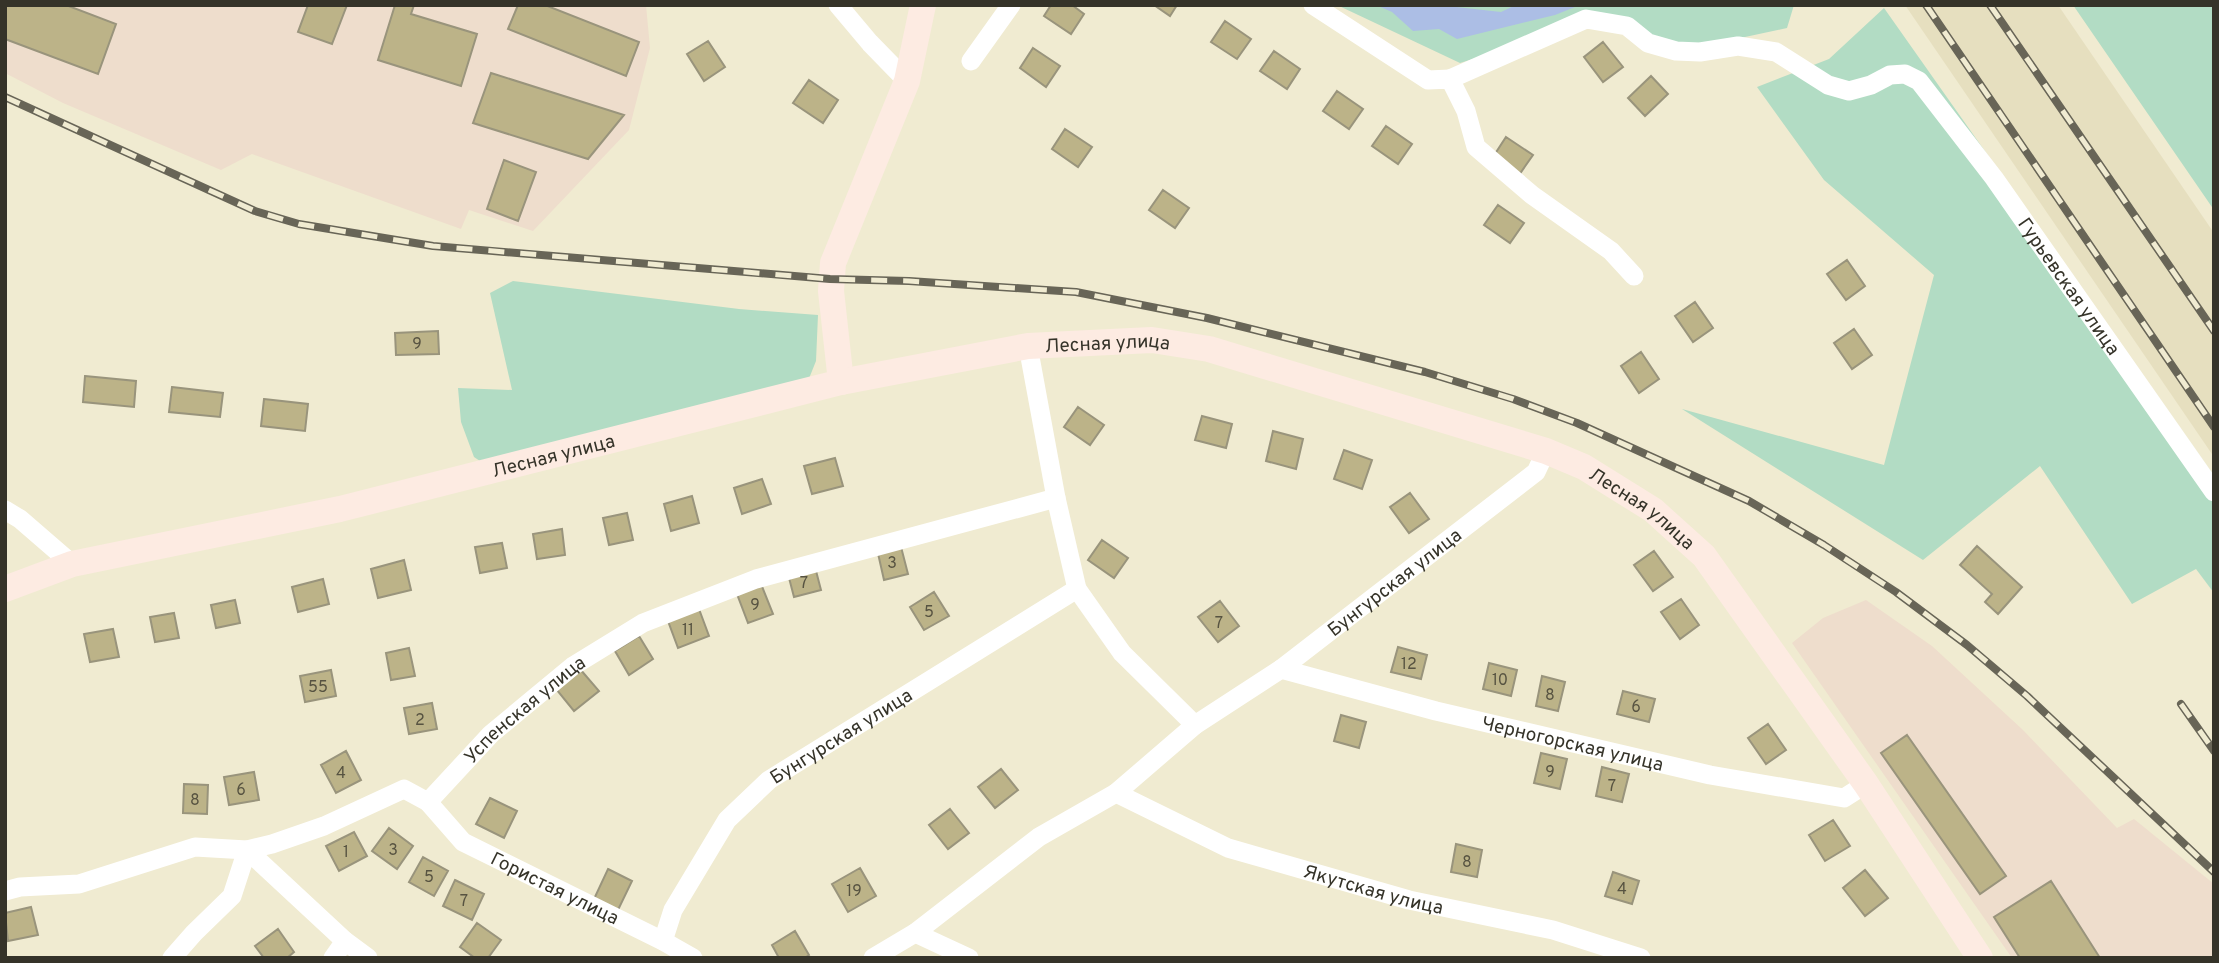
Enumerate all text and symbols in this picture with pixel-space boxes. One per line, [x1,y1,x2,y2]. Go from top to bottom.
street label: Гурьевская улица [2011,214,2124,360]
street label: Лесная улица [1044,330,1172,359]
house number: 9 [412,335,422,355]
street label: Лесная улица [490,430,618,484]
street label: Лесная улица [1584,463,1699,556]
street label: Бунгурская улица [1323,524,1467,643]
house number: 3 [887,554,897,574]
house number: 7 [800,574,808,594]
house number: 9 [750,596,760,616]
house number: 5 [924,603,934,623]
house number: 7 [1215,614,1223,634]
house number: 11 [682,621,694,641]
street label: Успенская улица [460,651,590,769]
house number: 12 [1401,655,1417,675]
house number: 10 [1492,671,1508,691]
house number: 55 [308,678,328,698]
street label: Бунгурская улица [766,684,918,790]
house number: 8 [1545,686,1555,706]
house number: 6 [1631,698,1641,718]
house number: 2 [415,711,425,731]
street label: Черногорская улица [1479,712,1666,778]
house number: 9 [1545,763,1555,783]
house number: 4 [336,764,346,784]
house number: 7 [1608,777,1616,797]
house number: 6 [236,781,246,801]
house number: 8 [190,791,200,811]
house number: 3 [388,841,398,861]
house number: 1 [343,843,349,863]
street label: Гористая улица [486,848,622,931]
house number: 8 [1462,853,1472,873]
street label: Якутская улица [1300,860,1445,921]
house number: 5 [424,868,434,888]
house number: 4 [1617,880,1627,900]
house number: 19 [846,882,862,902]
house number: 7 [460,892,468,912]

